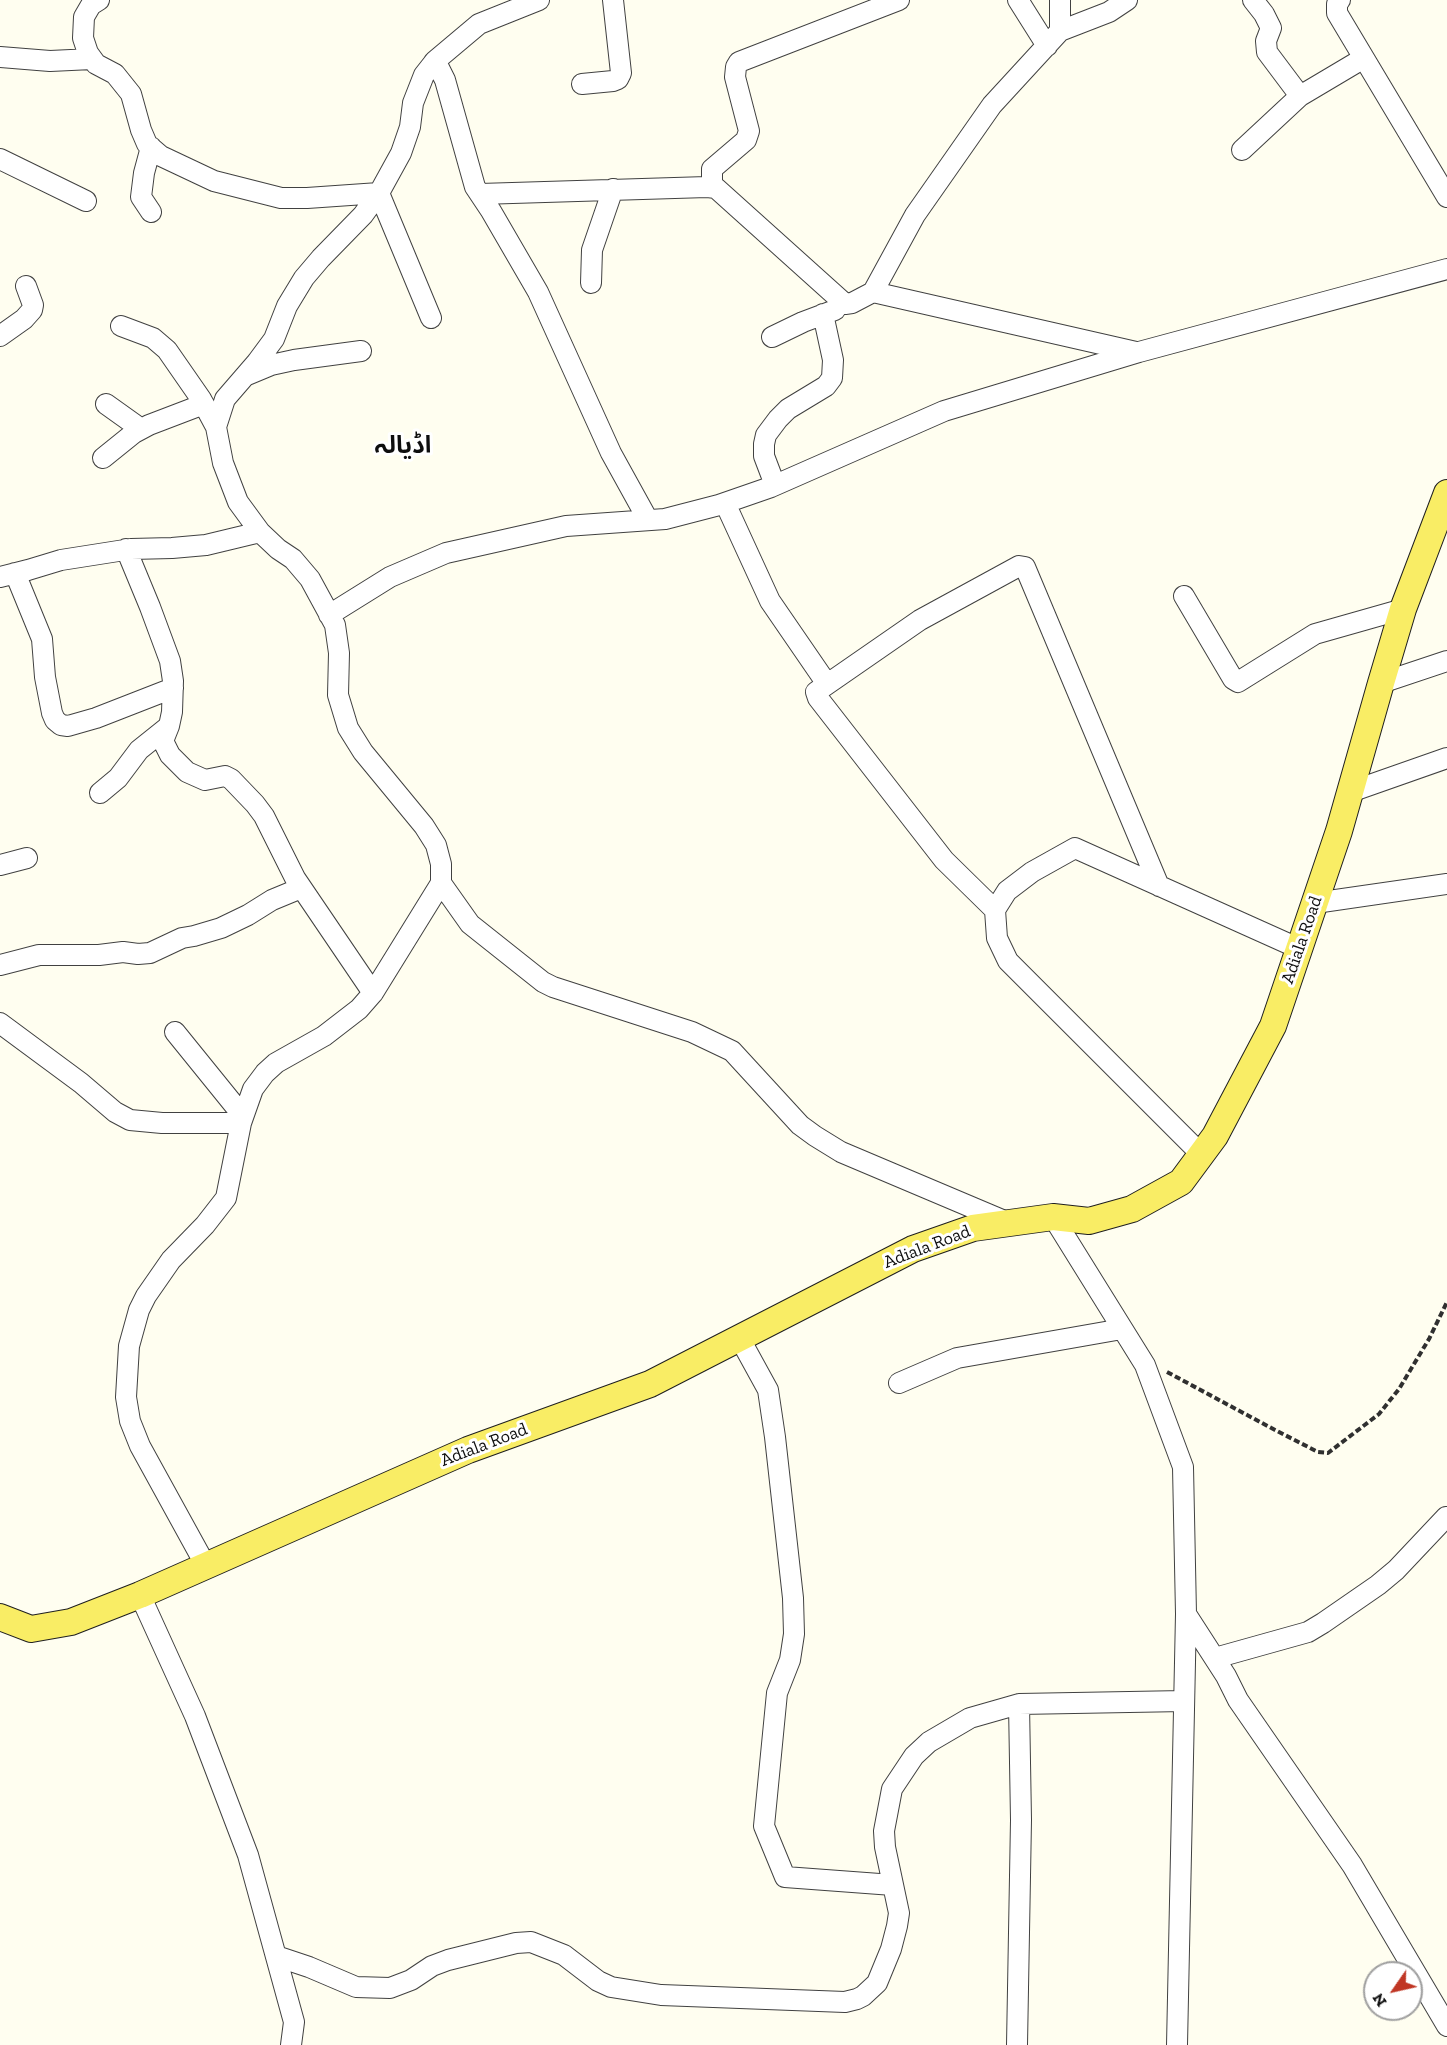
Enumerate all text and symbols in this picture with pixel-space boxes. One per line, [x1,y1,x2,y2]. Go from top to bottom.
district label: اڈیالہ [375,432,431,460]
street label: Adiala Road [1277,893,1327,987]
street label: Adiala Road [880,1221,974,1273]
street label: Adiala Road [437,1419,531,1471]
north arrow [1363,1961,1423,2021]
text: N [1368,1990,1391,2011]

